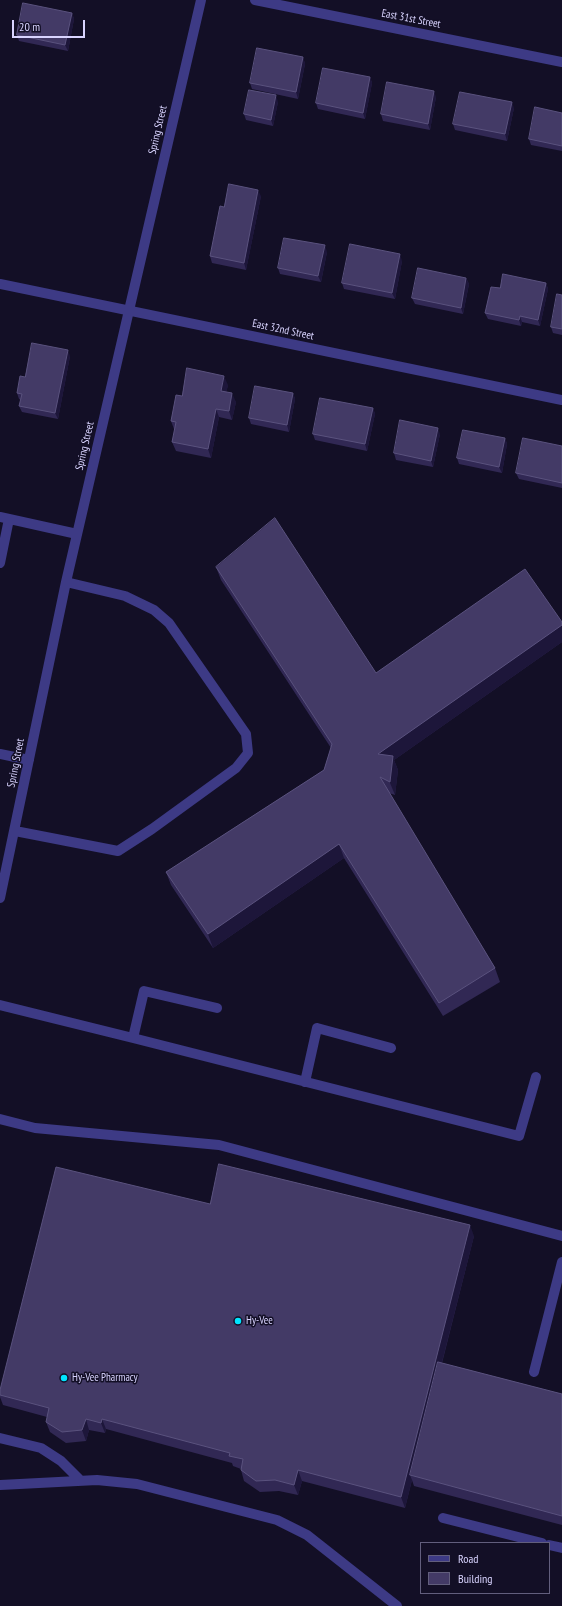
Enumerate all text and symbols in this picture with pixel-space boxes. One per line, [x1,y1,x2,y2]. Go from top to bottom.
street label: East 31st Street [380,7,442,31]
scale bar [14,12,87,38]
text: 20 m [19,19,40,34]
street label: Spring Street [146,104,170,156]
street label: East 32nd Street [251,317,315,343]
street label: Spring Street [73,420,97,472]
street label: Spring Street [5,737,27,789]
place label: Hy-Vee [246,1314,273,1328]
marker: Hy-Vee [233,1316,243,1326]
place label: Hy-Vee Pharmacy [72,1371,138,1385]
marker: Hy-Vee Pharmacy [59,1373,69,1383]
legend [420,1542,550,1594]
text: Road [458,1551,478,1566]
text: Building [458,1571,493,1586]

